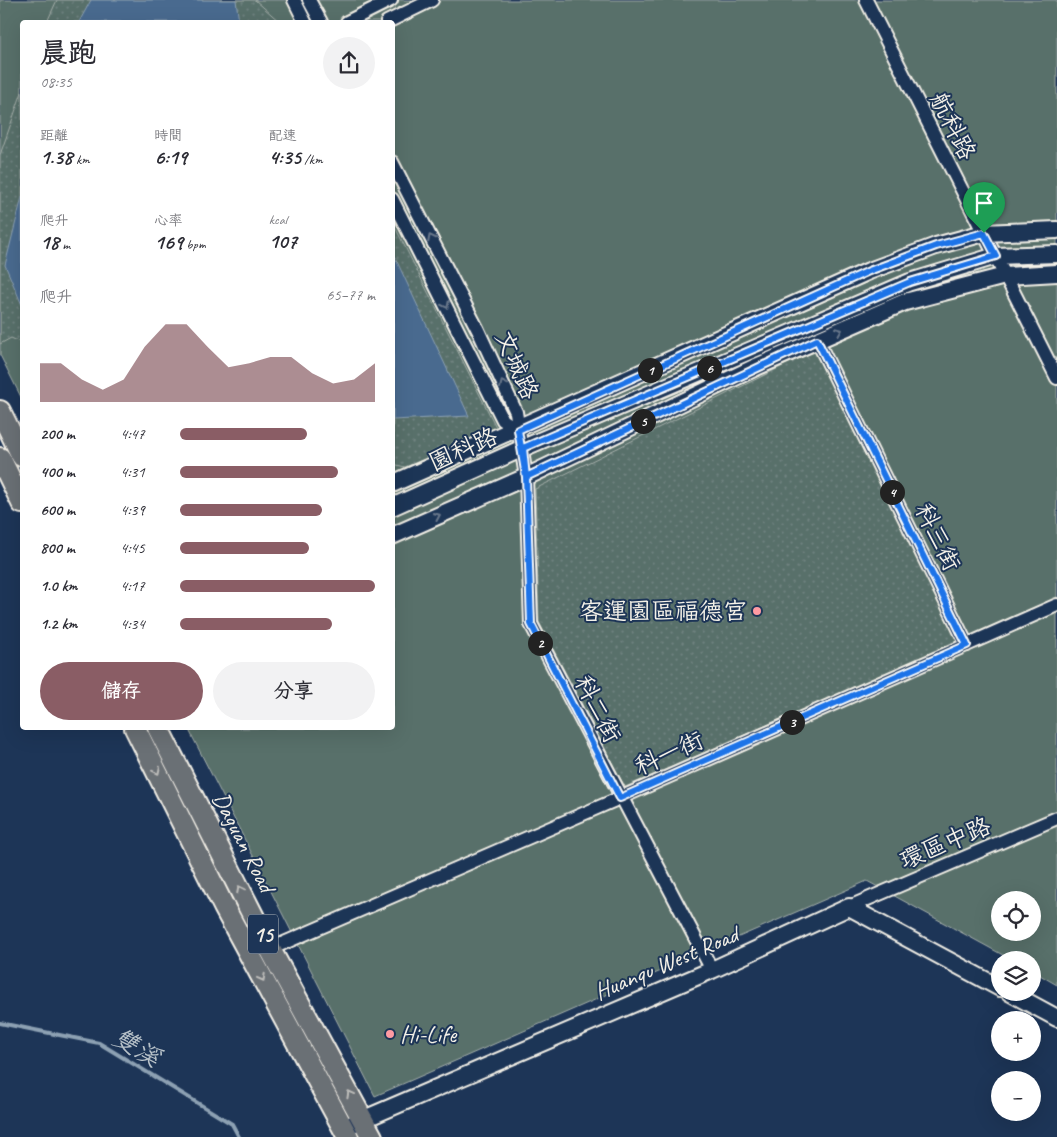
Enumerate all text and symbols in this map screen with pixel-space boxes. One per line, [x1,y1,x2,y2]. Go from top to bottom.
text: 晨跑 [40,35,96,70]
button: share [323,37,375,89]
text: 08:35 [40,72,72,92]
street label: 航科路 [923,87,983,165]
text: 距離 [40,127,68,144]
text: 時間 [154,127,182,144]
text: 配速 [269,127,297,144]
text: 1.38 [40,144,73,170]
text: 6:19 [154,144,187,170]
text: 4:35 [269,144,301,170]
text: km [73,151,90,168]
text: /km [301,151,323,168]
pin [963,182,1005,233]
icon: arrive [970,189,998,217]
text: kcal [269,211,287,228]
text: 爬升 [40,212,68,229]
text: 心率 [154,212,182,229]
text: 107 [269,228,297,254]
text: 18 [40,229,59,255]
text: 169 [154,229,183,255]
one-way arrow [427,234,437,243]
text: m [59,236,70,253]
text: bpm [183,236,206,253]
text: 65–77 m [326,285,375,305]
text: 爬升 [40,287,72,307]
one-way arrow [439,300,450,309]
street label: 文城路 [489,326,545,404]
one-way arrow [834,326,843,337]
pin: 6 [696,356,722,380]
pin: 1 [638,358,662,382]
text: 6 [706,360,713,377]
text: 1 [647,362,654,379]
one-way arrow [499,380,509,389]
pin: 5 [630,408,656,434]
text: 5 [640,413,647,430]
street label: 園科路 [424,421,502,477]
text: 200 m [40,424,75,444]
text: 4:47 [120,424,145,444]
text: 400 m [40,462,75,482]
text: 4:31 [120,462,145,482]
pin: 4 [880,480,904,504]
text: 4 [889,484,896,501]
street label: 科三街 [909,498,967,576]
text: 600 m [40,500,75,520]
text: 4:39 [120,500,145,520]
one-way arrow [432,512,441,523]
text: 800 m [40,538,75,558]
text: 4:45 [120,538,145,558]
text: 1.0 km [40,576,77,596]
text: 4:17 [120,576,145,596]
place label: 客運園區福德宮 [579,596,747,626]
marker: 客運園區福德宮 [751,605,763,617]
text: 1.2 km [40,614,77,634]
text: 4:34 [120,614,145,634]
pin: 2 [528,630,552,656]
text: 2 [537,635,544,652]
button: 儲存 [40,662,203,720]
button: 分享 [213,662,375,720]
street label: 科二街 [568,670,628,748]
pin: 3 [780,710,804,734]
text: 3 [789,714,796,731]
street label: 科一街 [630,725,708,781]
one-way arrow [151,766,161,775]
street label: Daguan Road [206,787,284,900]
street label: 環區中路 [895,810,995,876]
one-way arrow [236,885,246,894]
map controls [991,891,1041,1121]
button: locate [991,891,1041,941]
road number: 15 [248,914,278,954]
street label: Huanqu West Road [589,918,746,1007]
button: layers [991,951,1041,1001]
one-way arrow [256,973,266,982]
button: + [991,1011,1041,1061]
place label: Hi-Life [400,1019,458,1049]
water label: 雙溪 [107,1022,168,1075]
marker: Hi-Life [384,1028,396,1040]
button: − [991,1071,1041,1121]
one-way arrow [346,1090,356,1099]

